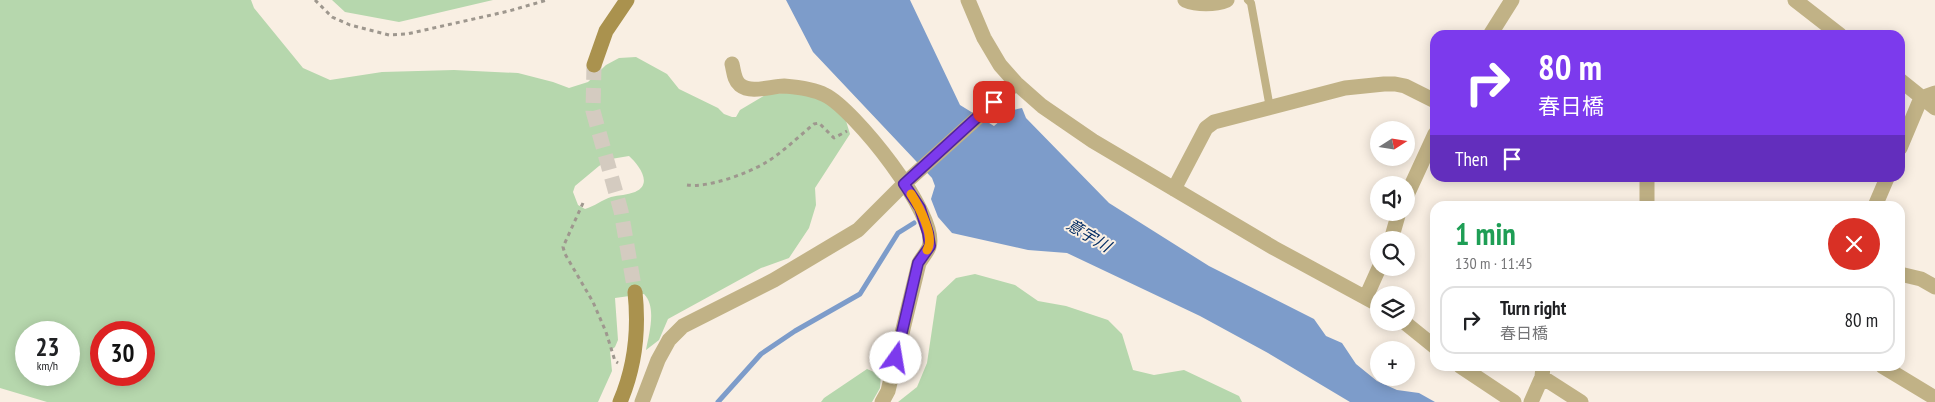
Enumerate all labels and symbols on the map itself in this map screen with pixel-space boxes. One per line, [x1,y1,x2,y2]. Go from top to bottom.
pin [973,81,1015,123]
north arrow [1370,121,1415,166]
water label: 意宇川 [1063,214,1116,257]
speed limit sign: 30 [90,321,155,386]
position arrow [869,331,921,383]

